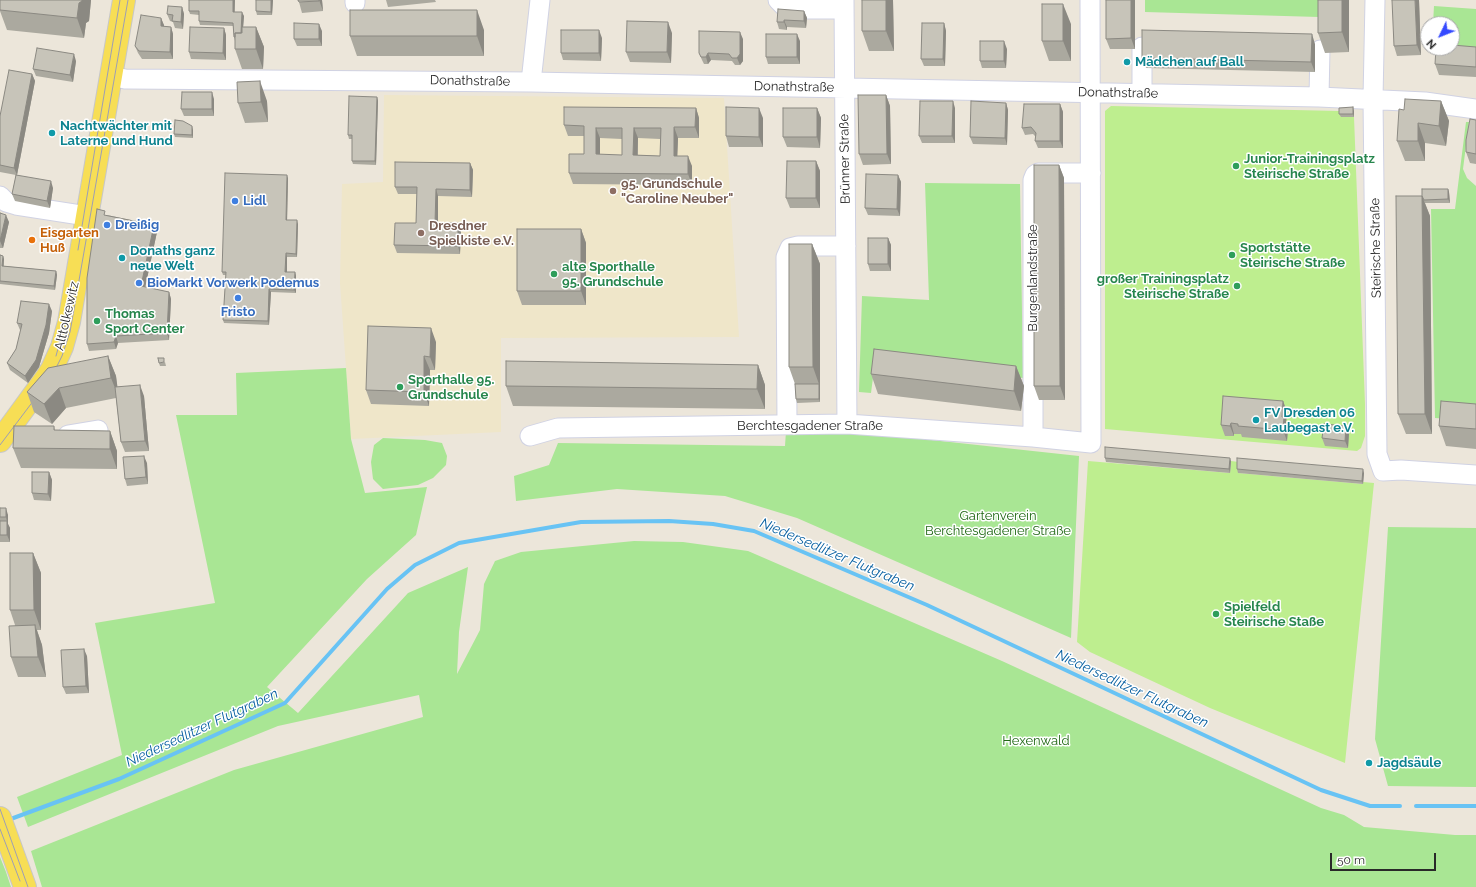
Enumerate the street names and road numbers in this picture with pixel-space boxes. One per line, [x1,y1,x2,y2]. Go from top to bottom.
street label: Donathstraße [430,72,510,90]
street label: Donathstraße [754,78,834,96]
street label: Donathstraße [1078,84,1158,102]
street label: Brünner Straße [836,114,854,204]
street label: Steirische Straße [1367,198,1385,298]
street label: Burgenlandstraße [1025,224,1041,332]
street label: Alttolkewitz [51,280,83,352]
street label: Berchtesgadener Straße [737,418,883,434]

